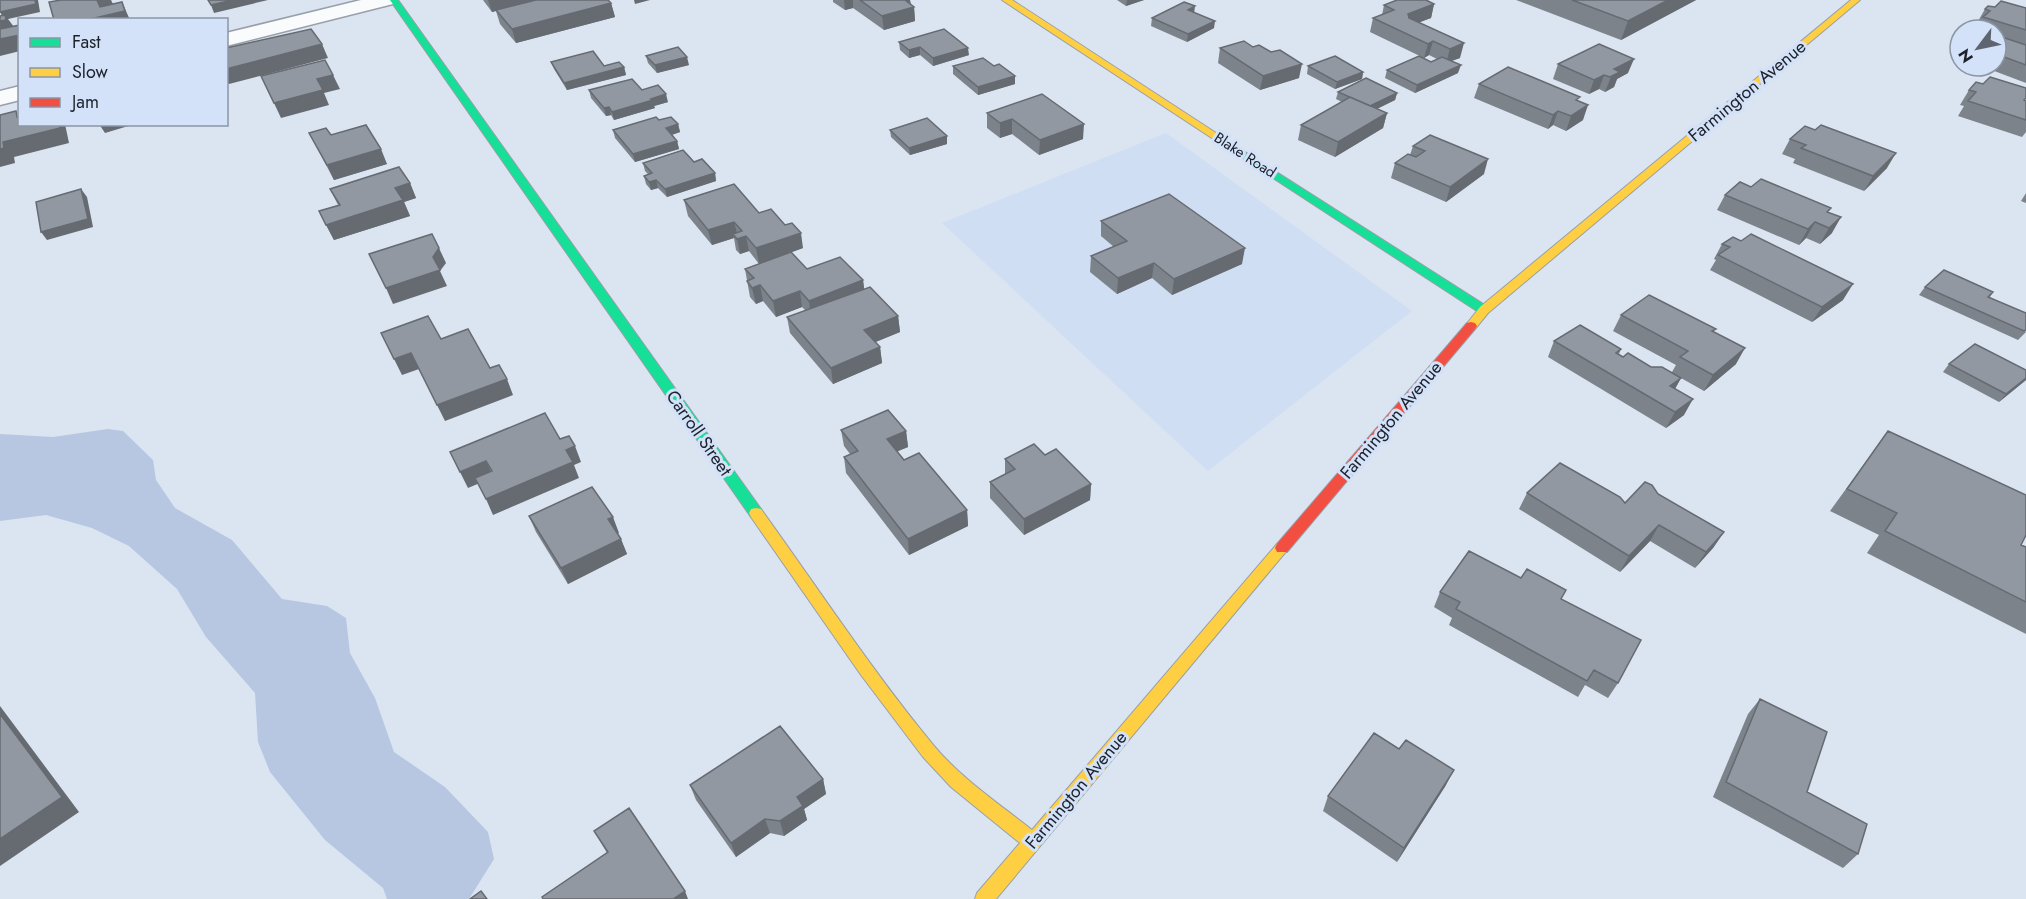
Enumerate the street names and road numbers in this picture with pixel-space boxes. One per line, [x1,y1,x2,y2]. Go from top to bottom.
street label: Farmington Avenue [1682,34,1812,148]
street label: Blake Road [1210,127,1280,183]
street label: Farmington Avenue [1334,355,1448,485]
street label: Carroll Street [660,385,739,482]
street label: Farmington Avenue [1019,725,1133,855]

